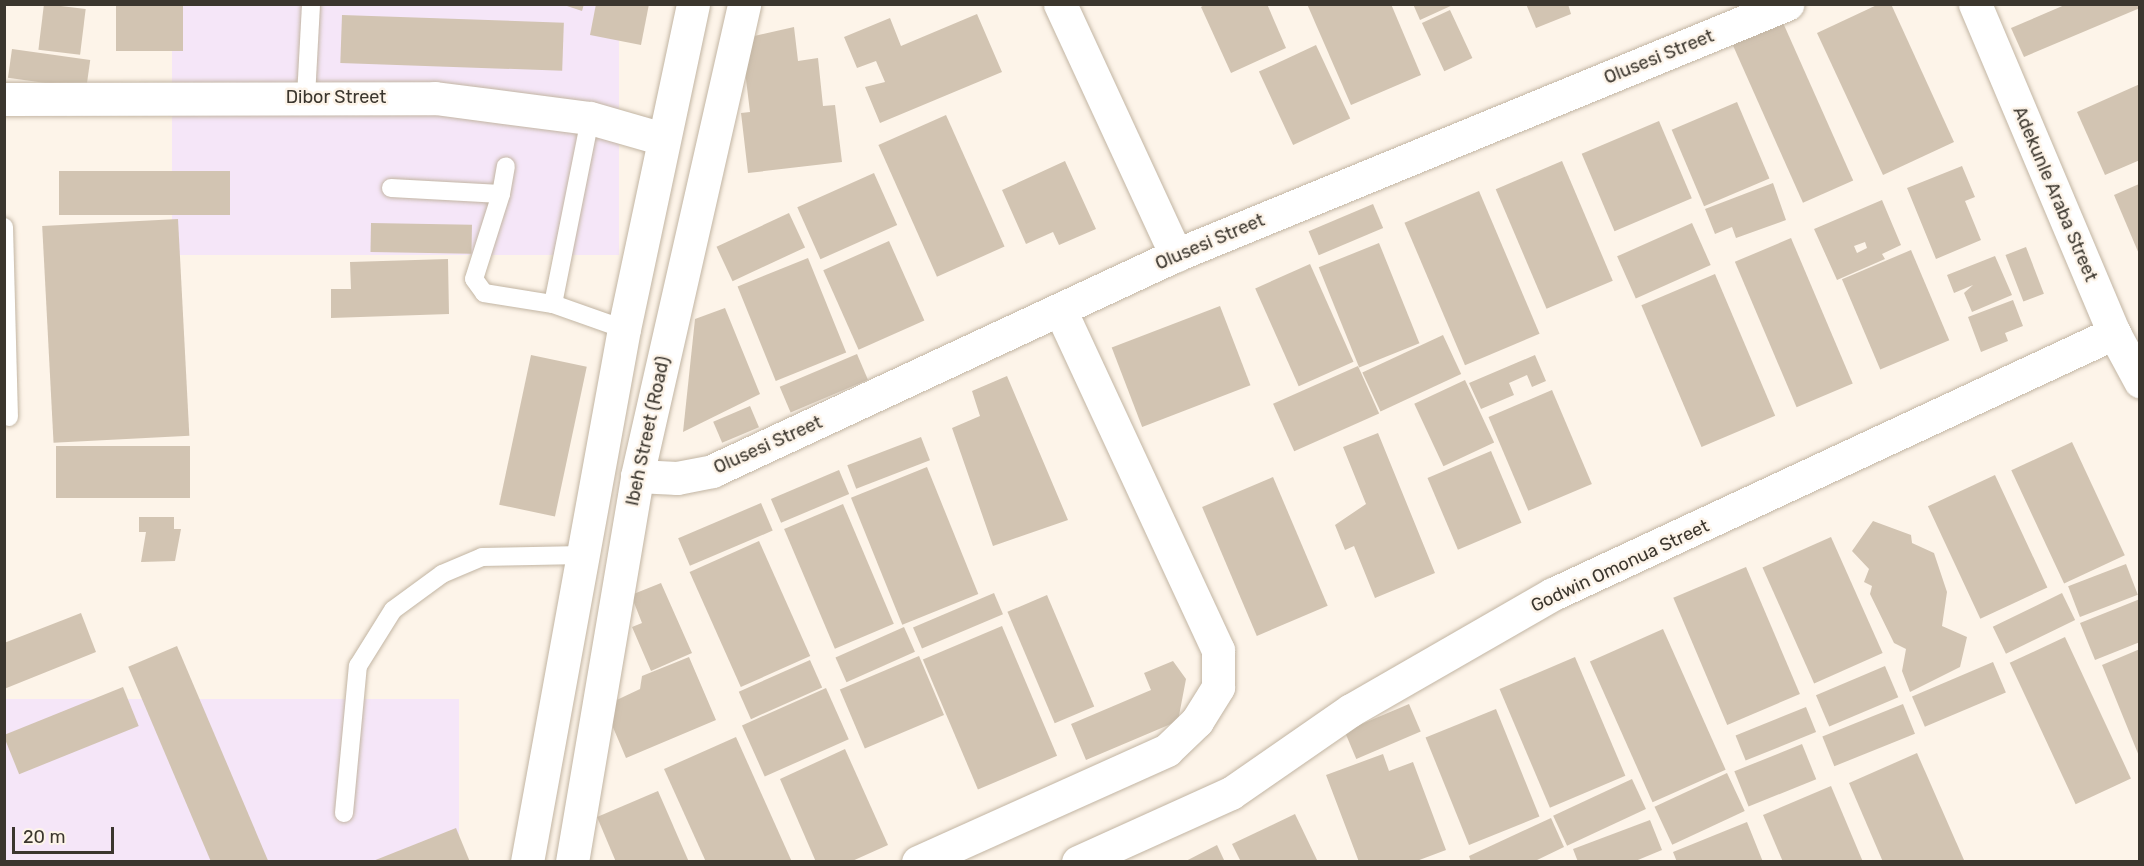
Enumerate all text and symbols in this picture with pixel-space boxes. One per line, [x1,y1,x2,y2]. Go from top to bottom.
street label: Olusesi Street [1601,25,1717,89]
street label: Dibor Street [285,86,387,108]
street label: Adekunle Araba Street [2008,103,2102,285]
street label: Olusesi Street [1152,209,1268,275]
street label: Ibeh Street (Road) [622,354,674,508]
street label: Olusesi Street [710,411,826,479]
street label: Godwin Omonua Street [1527,515,1713,617]
scale bar [15,815,117,853]
text: 20 m [23,826,65,848]

